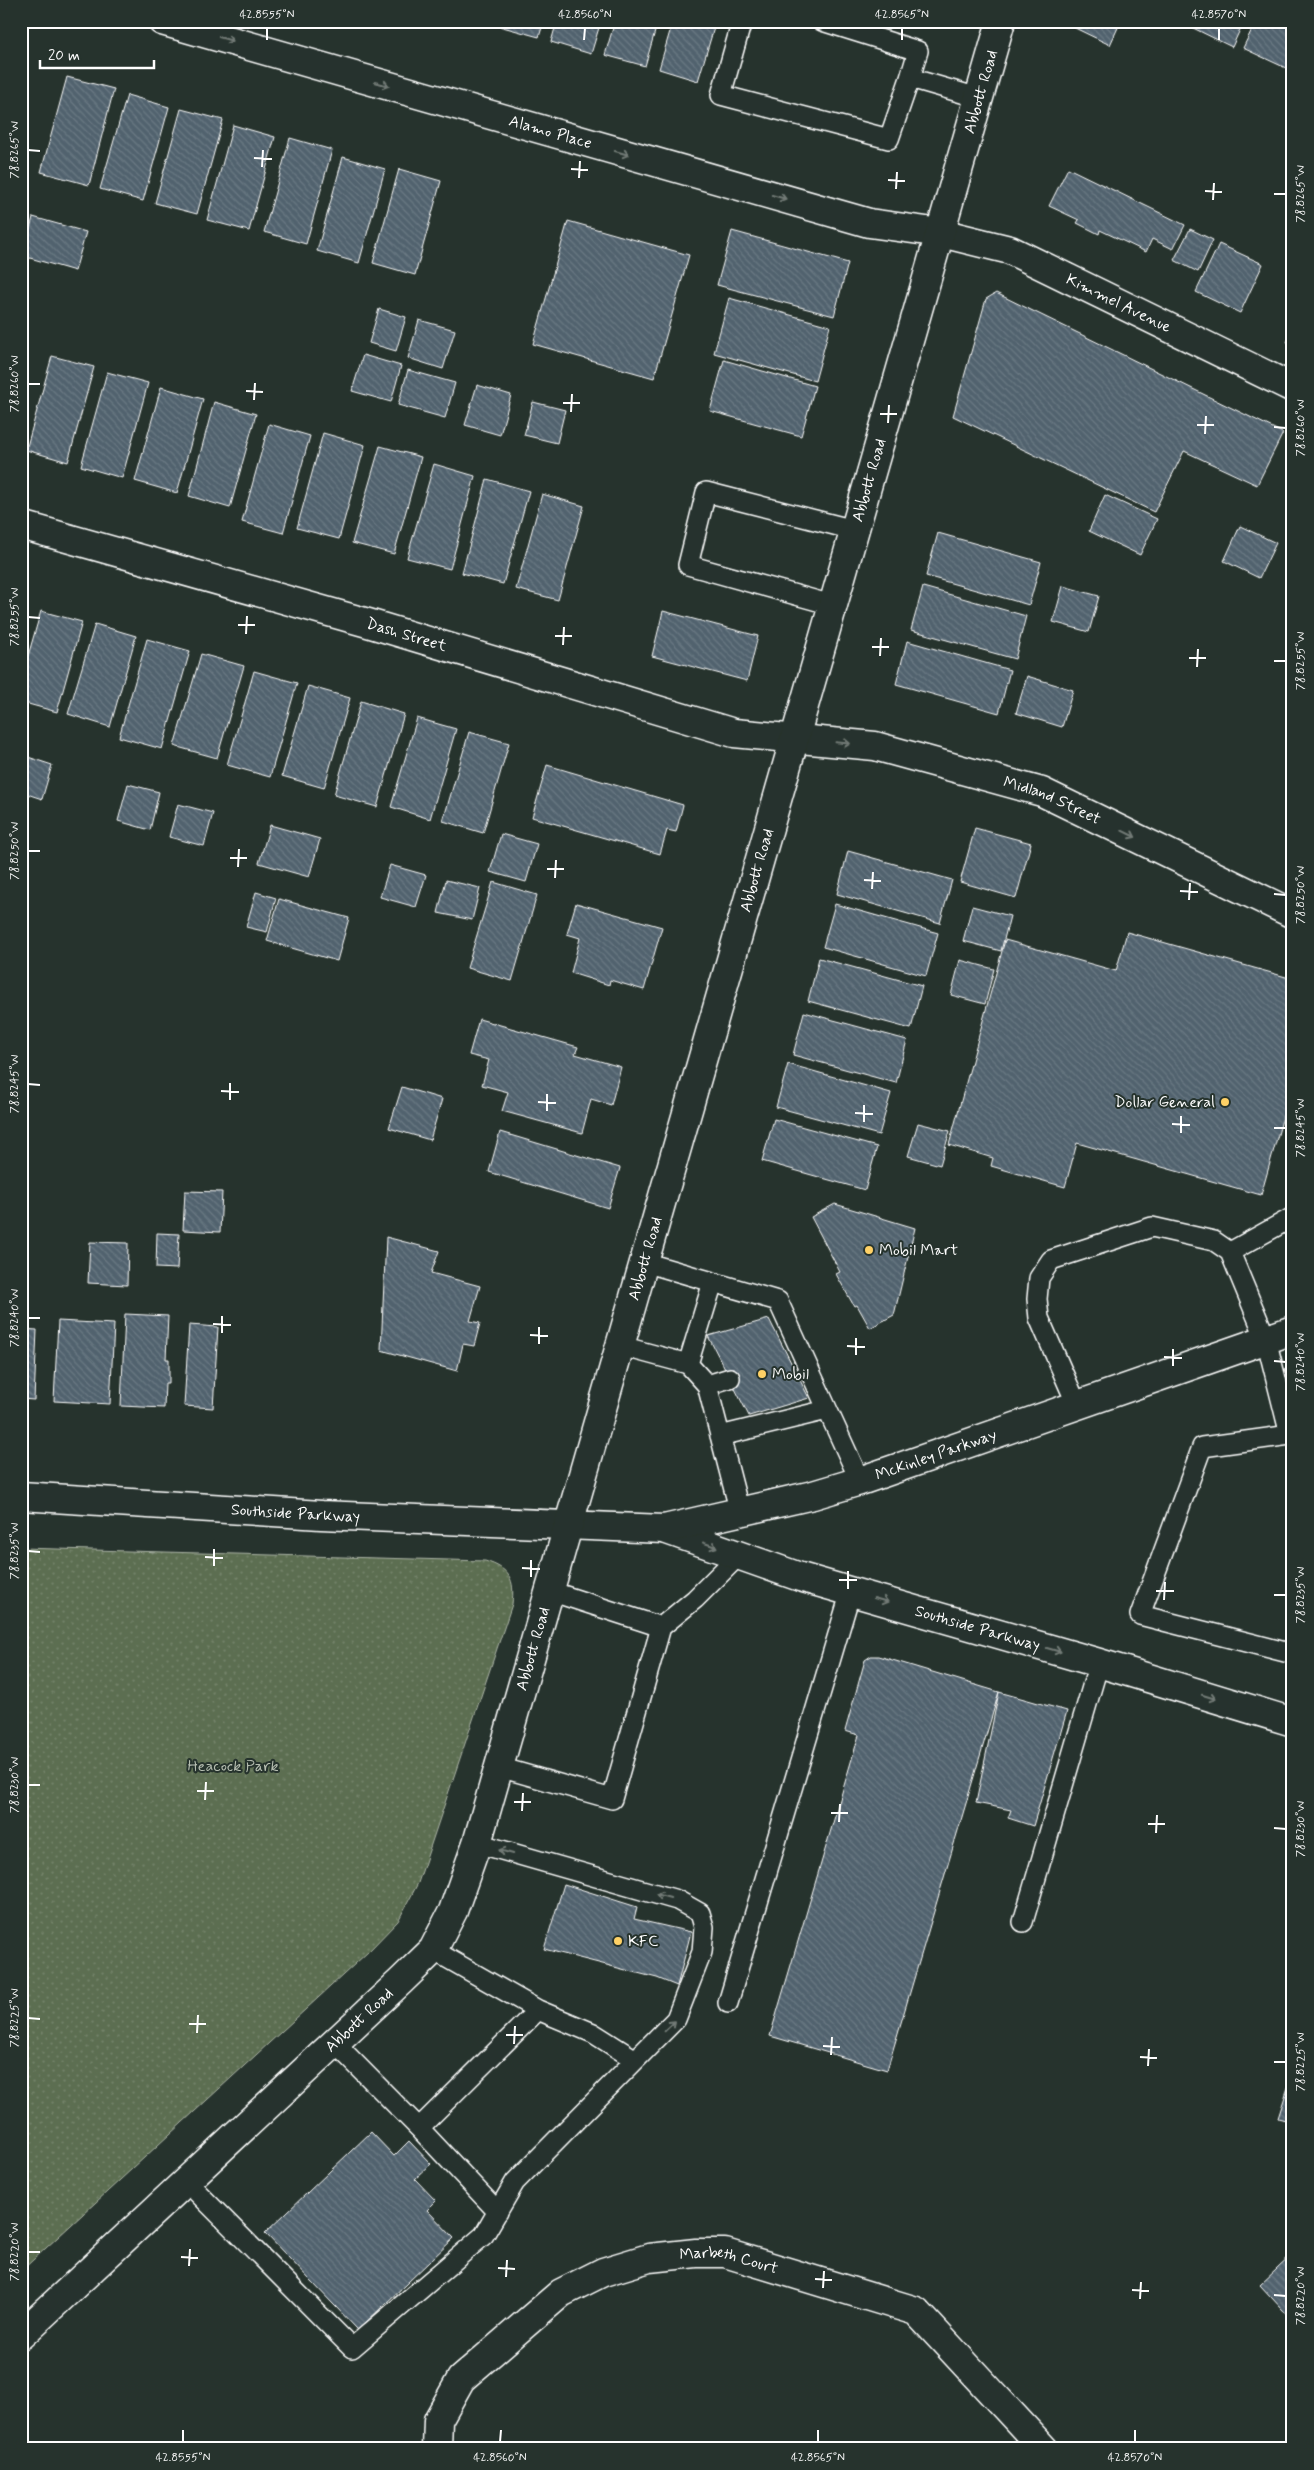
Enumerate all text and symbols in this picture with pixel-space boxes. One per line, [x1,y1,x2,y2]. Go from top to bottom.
text: 42.8555°N [239,7,295,23]
text: 42.8560°N [558,7,612,23]
text: 42.8565°N [875,7,929,23]
text: 42.8570°N [1192,7,1246,23]
one-way arrow [217,35,233,45]
scale bar [40,38,154,70]
text: 20 m [48,46,80,66]
street label: Abbott Road [959,48,1003,136]
one-way arrow [374,80,390,89]
street label: Alamo Place [507,110,594,154]
text: 78.8265°W [7,121,23,179]
one-way arrow [614,148,630,158]
text: 78.8265°W [1293,165,1309,223]
one-way arrow [770,193,786,202]
street label: Kimmel Avenue [1063,268,1175,338]
text: 78.8260°W [7,355,23,413]
text: 78.8260°W [1293,399,1309,457]
street label: Abbott Road [847,436,891,524]
text: 78.8255°W [7,588,23,646]
street label: Dash Street [364,613,450,657]
text: 78.8255°W [1293,632,1309,690]
one-way arrow [834,738,850,748]
street label: Midland Street [1001,771,1105,830]
text: 78.8250°W [7,822,23,880]
street label: Abbott Road [735,826,779,915]
one-way arrow [1121,830,1136,839]
text: 78.8250°W [1293,866,1309,924]
text: 78.8245°W [7,1054,23,1114]
place label: Dollar General [1115,1092,1215,1113]
marker: Dollar General [1219,1096,1231,1108]
text: 78.8245°W [1293,1098,1309,1158]
street label: Abbott Road [623,1214,667,1303]
place label: Mobil Mart [879,1240,958,1261]
marker: Mobil Mart [863,1244,875,1256]
text: 78.8240°W [7,1289,23,1347]
text: 78.8240°W [1293,1333,1309,1391]
place label: Mobil [772,1364,809,1385]
marker: Mobil [756,1368,768,1380]
street label: McKinley Parkway [872,1424,999,1485]
street label: Southside Parkway [230,1499,360,1527]
text: 78.8235°W [7,1522,23,1579]
one-way arrow [701,1541,717,1550]
text: 78.8235°W [1293,1566,1309,1623]
one-way arrow [872,1595,888,1605]
street label: Southside Parkway [913,1600,1043,1656]
street label: Abbott Road [511,1604,555,1693]
one-way arrow [1045,1646,1061,1656]
one-way arrow [1201,1692,1217,1702]
park label: Heacock Park [187,1756,279,1777]
text: 78.8230°W [7,1757,23,1813]
text: 78.8230°W [1293,1801,1309,1857]
one-way arrow [499,1846,515,1856]
one-way arrow [655,1890,671,1900]
place label: KFC [628,1931,658,1952]
marker: KFC [612,1935,624,1947]
street label: Abbott Road [320,1983,398,2057]
text: 78.8225°W [7,1988,23,2048]
one-way arrow [663,2020,676,2032]
text: 78.8225°W [1293,2032,1309,2092]
text: 78.8220°W [7,2223,23,2281]
street label: Marbeth Court [678,2243,781,2279]
text: 78.8220°W [1293,2267,1309,2325]
text: 42.8555°N [155,2450,211,2466]
text: 42.8560°N [473,2450,527,2466]
text: 42.8565°N [791,2450,845,2466]
text: 42.8570°N [1108,2450,1162,2466]

